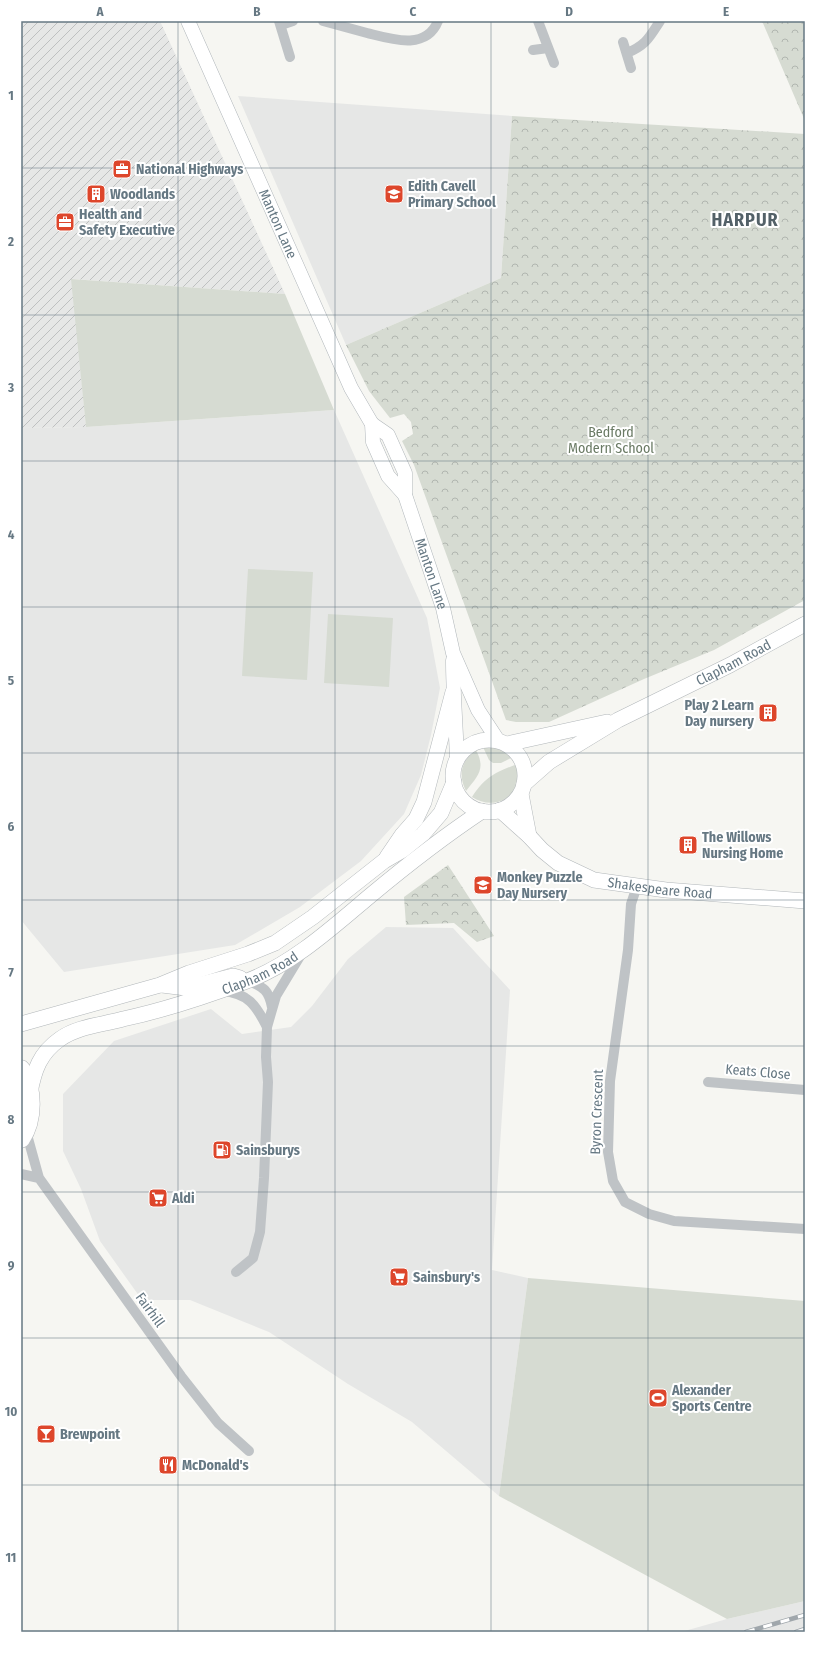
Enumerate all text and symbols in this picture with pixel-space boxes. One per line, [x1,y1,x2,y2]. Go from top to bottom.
text: A [95,4,104,19]
text: B [253,4,261,19]
text: C [410,4,417,19]
text: D [565,4,573,19]
text: E [723,4,729,19]
text: 1 [8,88,14,103]
office icon: National Highways [111,158,133,180]
place label: National Highways [136,161,243,178]
place label: Edith Cavell Primary School [408,178,496,211]
building icon: Woodlands [85,183,107,205]
school or university icon: Edith Cavell Primary School [383,183,405,205]
place label: Woodlands [110,186,175,203]
street label: Manton Lane [255,187,301,261]
place label: Health and Safety Executive [79,206,175,239]
district label: HARPUR [711,209,779,231]
office icon: Health and Safety Executive [54,211,76,233]
text: 2 [7,234,14,249]
text: 3 [7,380,14,395]
park label: Bedford Modern School [568,424,654,457]
text: 4 [8,527,15,542]
street label: Manton Lane [412,536,451,611]
street label: Clapham Road [693,636,774,689]
text: 5 [8,673,14,688]
place label: Play 2 Learn Day nursery [684,697,754,730]
building icon: Play 2 Learn Day nursery [757,702,779,724]
text: 6 [8,819,15,834]
place label: The Willows Nursing Home [702,829,783,862]
building icon: The Willows Nursing Home [677,834,699,856]
place label: Monkey Puzzle Day Nursery [497,869,583,902]
street label: Shakespeare Road [606,873,713,902]
school or university icon: Monkey Puzzle Day Nursery [472,874,494,896]
street label: Clapham Road [220,948,301,998]
text: 7 [8,965,14,980]
street label: Keats Close [725,1061,791,1083]
street label: Byron Crescent [587,1069,607,1155]
text: 8 [8,1112,15,1127]
fuel station icon: Sainsburys [211,1139,233,1161]
place label: Sainsburys [236,1142,300,1159]
supermarket icon: Aldi [147,1187,169,1209]
place label: Aldi [171,1190,195,1207]
text: 9 [8,1258,15,1273]
supermarket icon: Sainsbury's [388,1266,410,1288]
place label: Sainsbury's [413,1269,480,1286]
street label: Fairhill [132,1289,168,1331]
place label: Alexander Sports Centre [671,1382,752,1415]
sports icon: Alexander Sports Centre [647,1387,669,1409]
text: 10 [5,1404,17,1419]
bar icon: Brewpoint [35,1423,57,1445]
place label: Brewpoint [60,1426,121,1443]
restaurant icon: McDonald's [157,1454,179,1476]
place label: McDonald's [182,1457,249,1474]
text: 11 [6,1550,16,1565]

